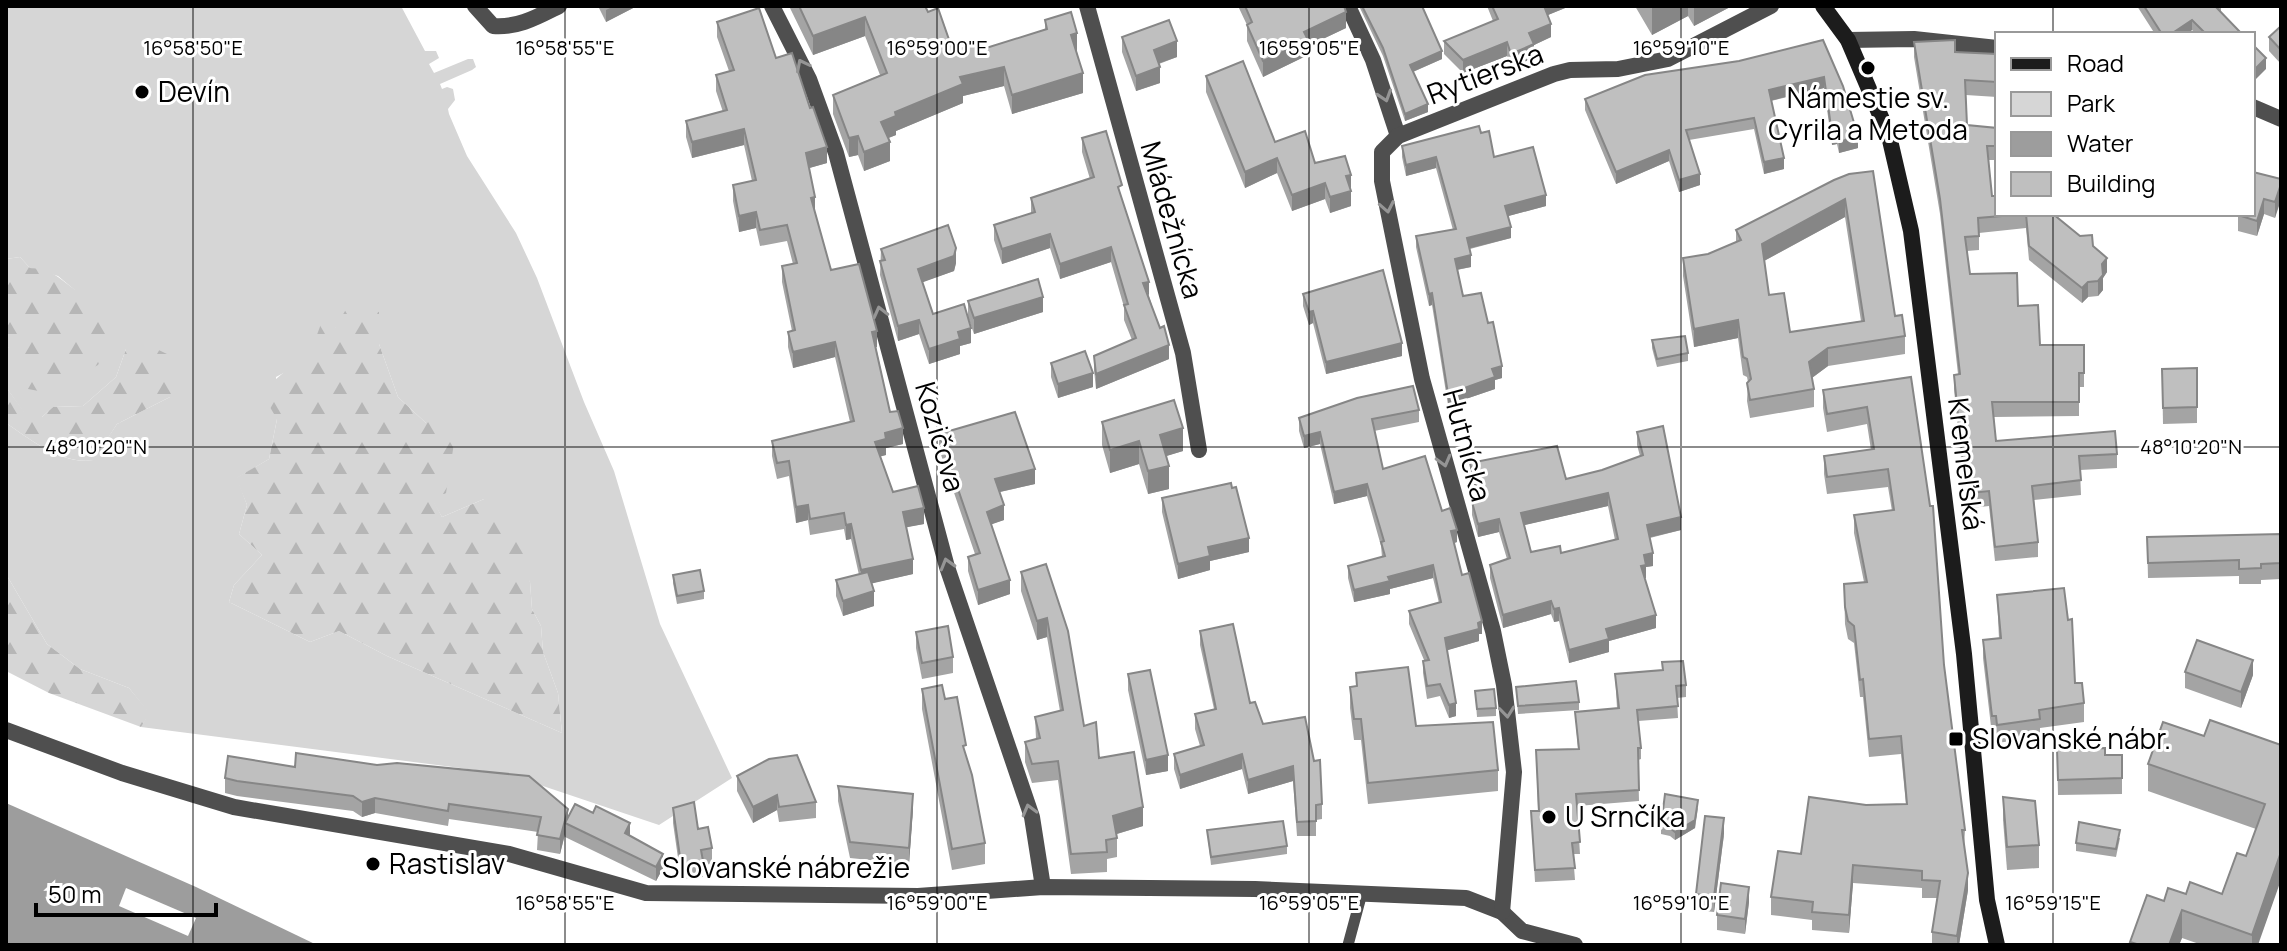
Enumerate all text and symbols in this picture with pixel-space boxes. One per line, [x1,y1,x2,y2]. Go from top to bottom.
legend [1995,32,2255,216]
text: 16°58'50"E [143,34,243,61]
text: 16°58'55"E [516,34,614,61]
text: 16°59'00"E [886,34,988,61]
text: 16°59'05"E [1259,34,1359,61]
street label: Rytierska [1421,34,1548,113]
text: 16°59'10"E [1633,34,1729,61]
text: Road [2067,46,2124,79]
one-way arrow [796,58,811,73]
marker: Námestie sv. Cyrila a Metoda [1859,59,1877,77]
place label: Devín [158,72,230,110]
place label: Námestie sv. Cyrila a Metoda [1768,78,1968,148]
marker: Devín [133,83,151,101]
text: Park [2067,86,2116,119]
one-way arrow [1376,89,1392,103]
text: Water [2067,126,2134,159]
street label: Mládežnícka [1132,137,1213,303]
text: Building [2067,166,2155,199]
one-way arrow [1377,200,1394,214]
one-way arrow [872,306,889,320]
street label: Kozičova [907,377,975,496]
street label: Hutnícka [1435,384,1501,505]
street label: Kremeľská [1940,395,1994,532]
text: 48°10'20"N [45,433,147,460]
text: 48°10'20"N [2140,433,2242,460]
one-way arrow [1434,453,1451,467]
one-way arrow [940,557,956,571]
one-way arrow [1498,706,1515,719]
place label: Slovanské nábr. [1972,719,2171,757]
marker: Slovanské nábr. [1947,730,1965,748]
place label: U Srnčíka [1565,797,1685,835]
one-way arrow [1022,804,1039,817]
marker: U Srnčíka [1540,808,1558,826]
place label: Rastislav [389,844,505,882]
street label: Slovanské nábrežie [662,848,910,886]
marker: Rastislav [364,855,382,873]
scale bar [36,867,216,917]
text: 50 m [48,877,102,910]
text: 16°58'55"E [516,889,614,916]
text: 16°59'00"E [886,889,988,916]
text: 16°59'05"E [1259,889,1359,916]
text: 16°59'10"E [1633,889,1729,916]
text: 16°59'15"E [2005,889,2101,916]

